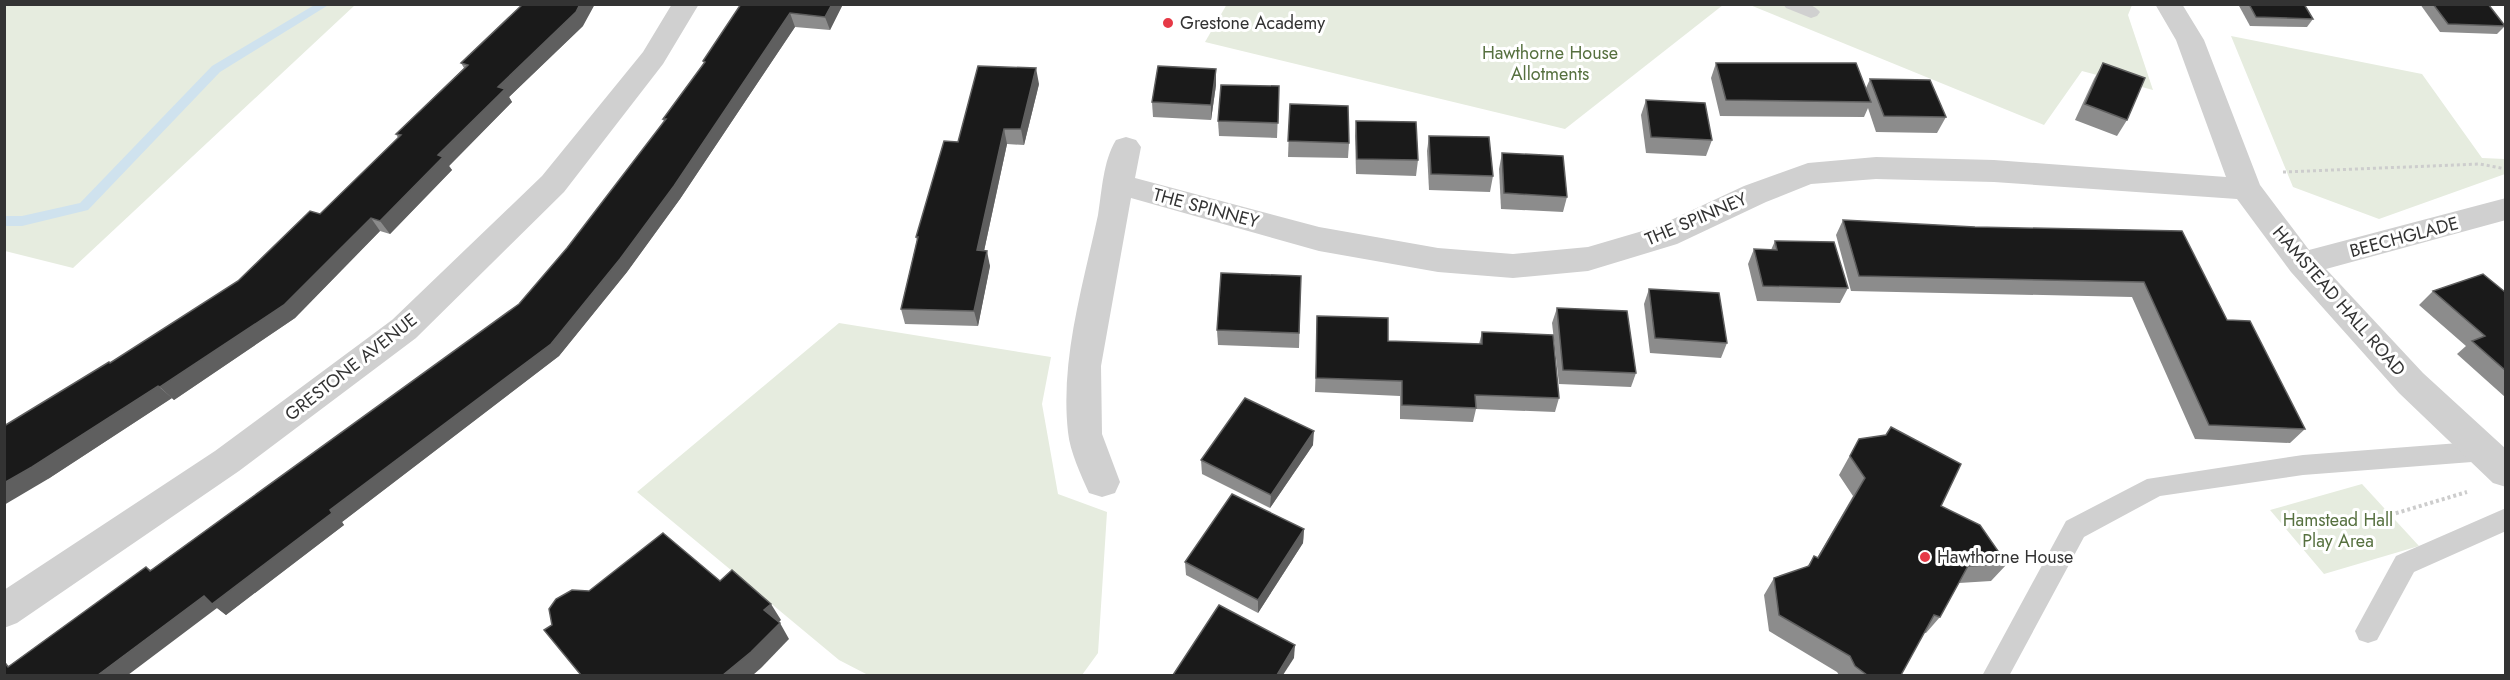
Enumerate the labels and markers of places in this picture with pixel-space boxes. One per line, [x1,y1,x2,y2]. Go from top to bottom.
place label: Grestone Academy [1180,10,1325,36]
marker: Grestone Academy [1161,16,1175,30]
place label: Hawthorne House [1937,544,2073,570]
marker: Hawthorne House [1918,550,1932,564]

